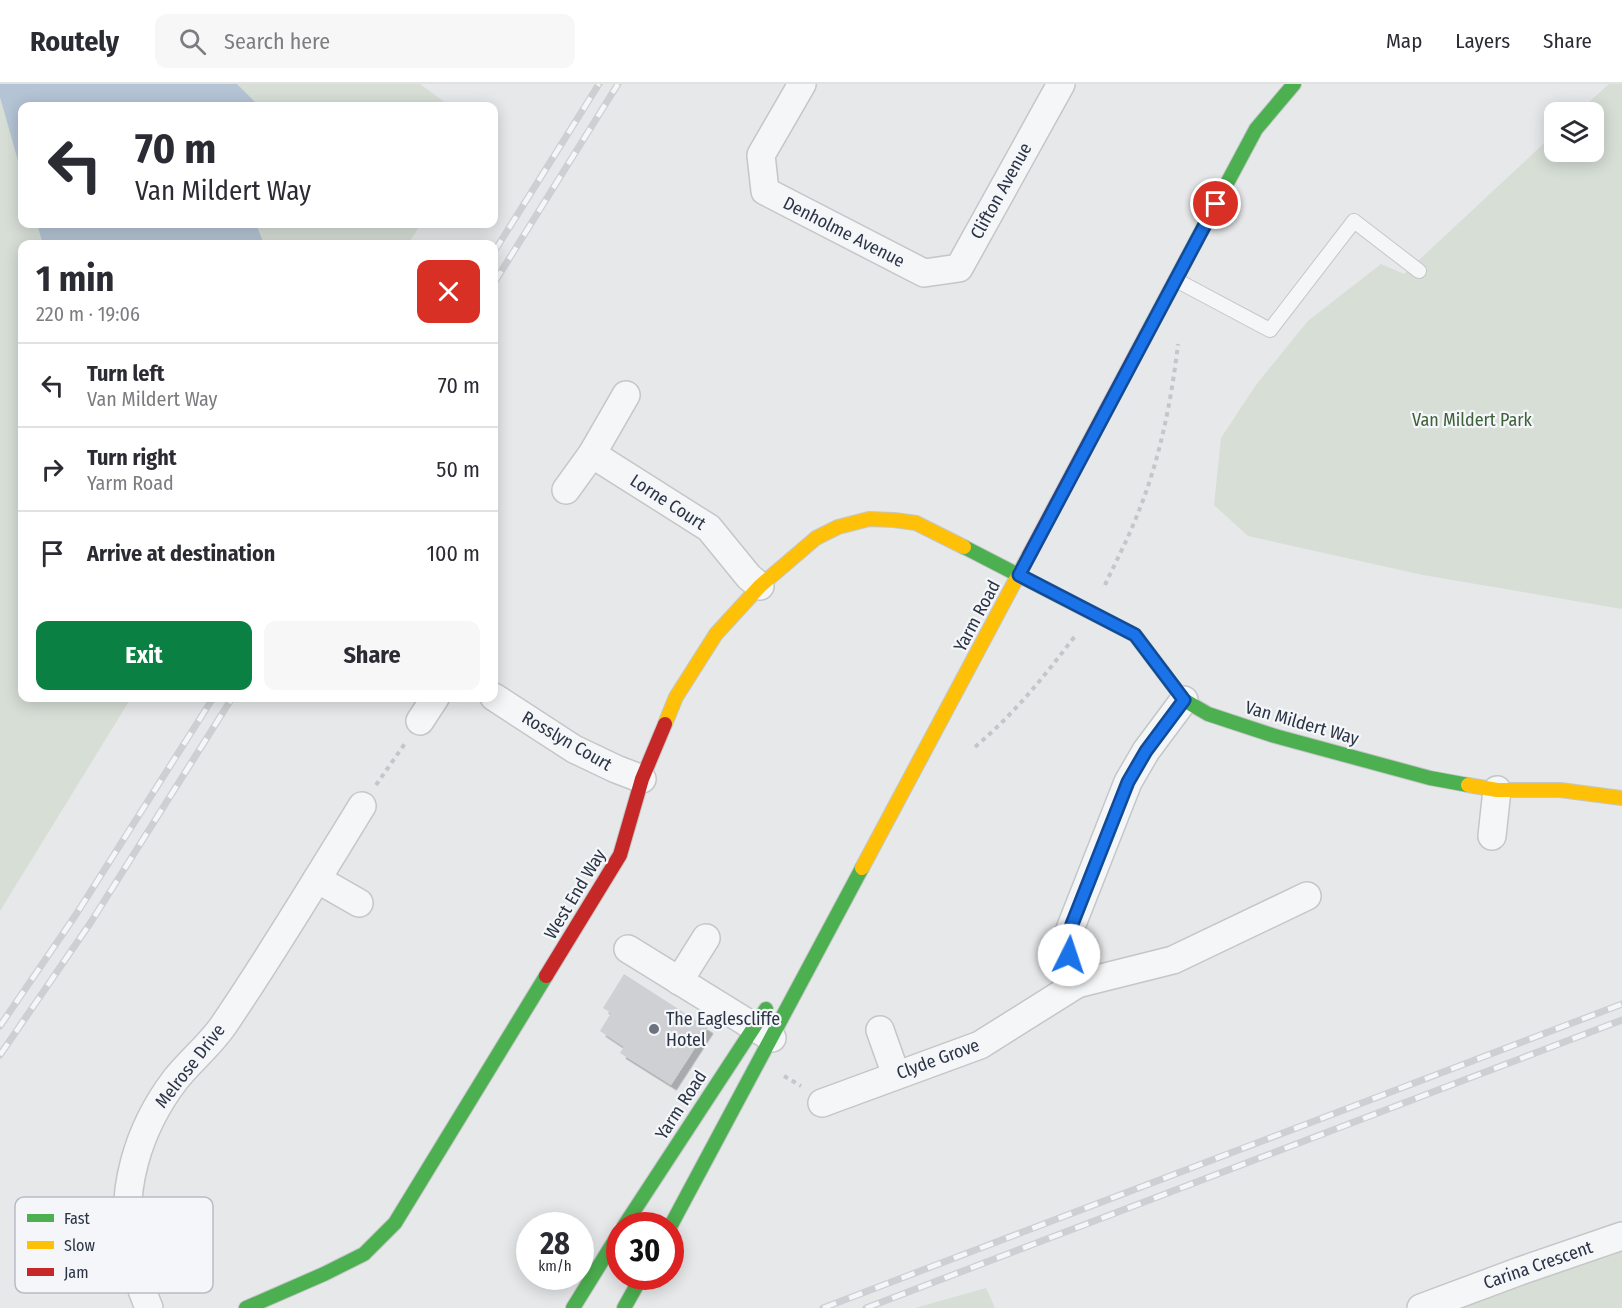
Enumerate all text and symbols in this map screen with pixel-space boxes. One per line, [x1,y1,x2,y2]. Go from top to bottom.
search box [155,14,575,68]
text: Routely [30,25,119,58]
icon: search [176,25,209,58]
text: Search here [224,28,330,55]
text: Map [1386,28,1422,54]
text: Layers [1455,28,1510,54]
text: Share [1543,28,1592,54]
map controls [1544,102,1604,162]
button: layers [1544,102,1604,162]
text: 70 m [135,124,216,174]
icon: left [36,126,114,204]
street label: Clifton Avenue [966,139,1037,243]
text: Van Mildert Way [135,175,311,207]
pin [1190,178,1241,229]
icon: arrive [1199,187,1232,220]
street label: Denholme Avenue [779,192,909,272]
text: 1 min [36,257,114,301]
button: close [417,260,480,323]
text: 220 m · 19:06 [36,302,140,326]
text: Turn left [87,360,165,387]
icon: left [36,369,69,402]
text: 70 m [438,372,480,399]
text: Van Mildert Way [87,387,217,411]
park label: Van Mildert Park [1412,409,1533,431]
text: Turn right [87,444,176,471]
icon: right [36,453,69,486]
text: 50 m [436,456,480,483]
street label: Lorne Court [626,469,710,535]
text: Yarm Road [87,471,174,495]
icon: arrive [36,537,69,570]
text: Arrive at destination [87,540,275,567]
text: 100 m [426,540,480,567]
street label: Yarm Road [949,576,1005,656]
button: Exit [36,621,252,690]
button: Share [264,621,480,690]
street label: Van Mildert Way [1243,696,1361,750]
street label: Rosslyn Court [518,706,616,776]
street label: West End Way [540,845,610,943]
position arrow [1037,923,1101,987]
place label: The Eaglescliffe Hotel [666,1008,780,1051]
street label: Melrose Drive [150,1020,230,1112]
marker: The Eaglescliffe Hotel [647,1022,661,1036]
street label: Clyde Grove [894,1034,983,1084]
street label: Yarm Road [651,1066,711,1144]
legend [15,1197,213,1293]
text: Fast [64,1209,91,1228]
speed limit sign: 30 [606,1212,684,1290]
text: 28 [540,1226,570,1262]
text: Slow [64,1236,95,1255]
street label: Carina Crescent [1481,1236,1596,1294]
text: km/h [538,1257,572,1275]
text: Jam [64,1263,89,1282]

